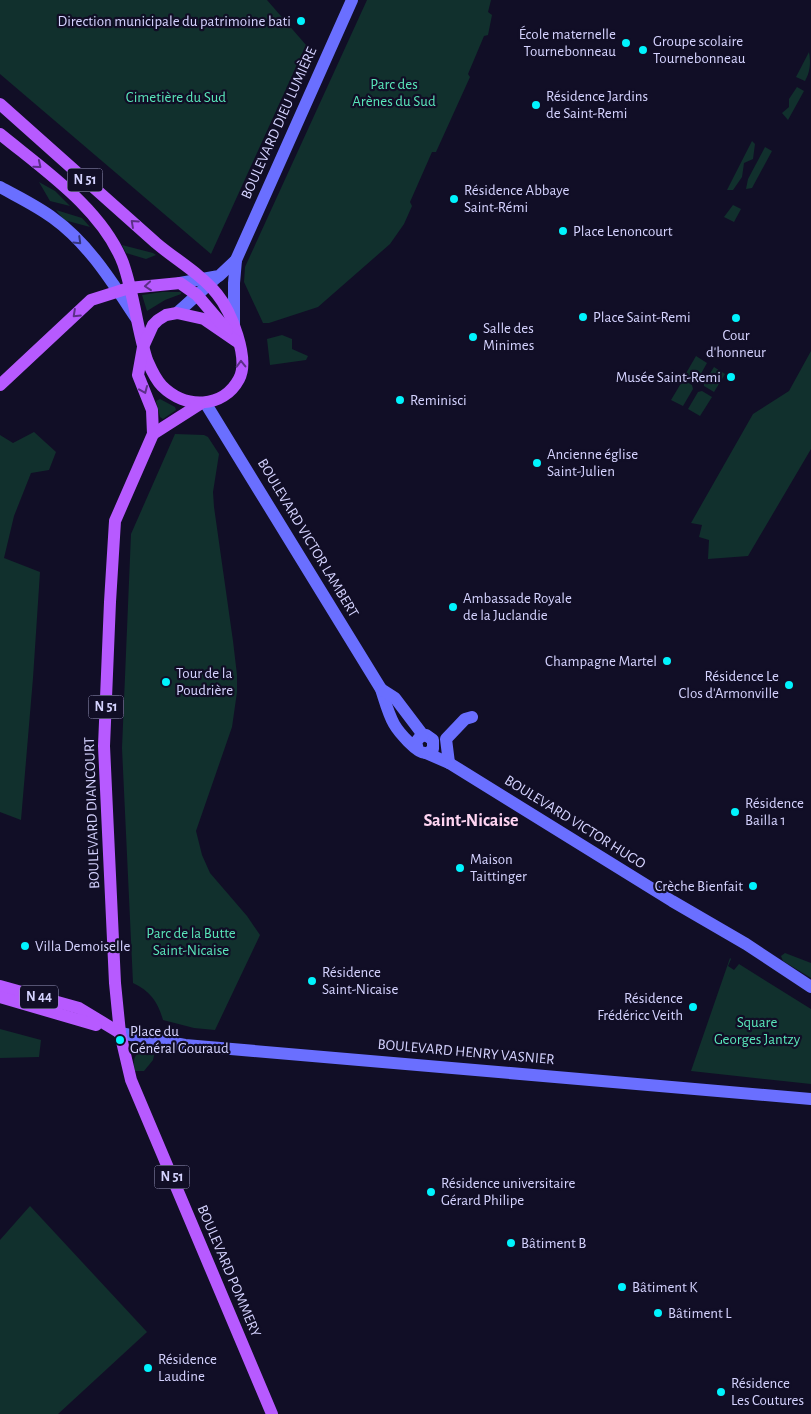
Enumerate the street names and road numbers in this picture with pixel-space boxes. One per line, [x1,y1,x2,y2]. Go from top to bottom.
street label: BOULEVARD DIEU LUMIÈRE [237,44,319,201]
road number: N 51 [68,168,102,192]
street label: BOULEVARD VICTOR LAMBERT [255,456,362,620]
road number: N 51 [88,696,124,719]
street label: BOULEVARD DIANCOURT [82,736,102,889]
street label: BOULEVARD VICTOR HUGO [502,772,648,872]
road number: N 44 [20,986,58,1009]
street label: BOULEVARD HENRY VASNIER [377,1037,555,1067]
road number: N 51 [154,1166,190,1188]
street label: BOULEVARD POMMERY [194,1203,264,1339]

